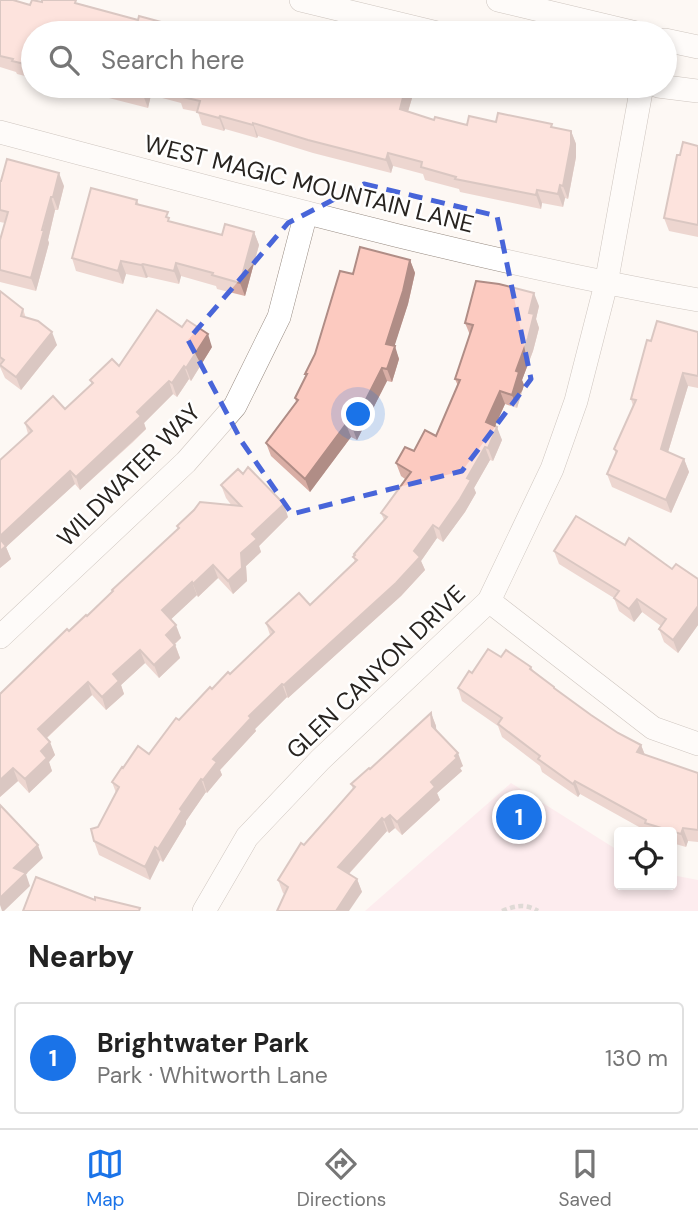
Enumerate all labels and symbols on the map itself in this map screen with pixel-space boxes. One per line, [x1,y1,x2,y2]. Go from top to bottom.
street label: WEST MAGIC MOUNTAIN LANE [141,128,477,240]
street label: WILDWATER WAY [50,396,207,553]
your location [341,397,375,431]
street label: GLEN CANYON DRIVE [280,578,472,765]
pin: 1 [496,791,542,843]

